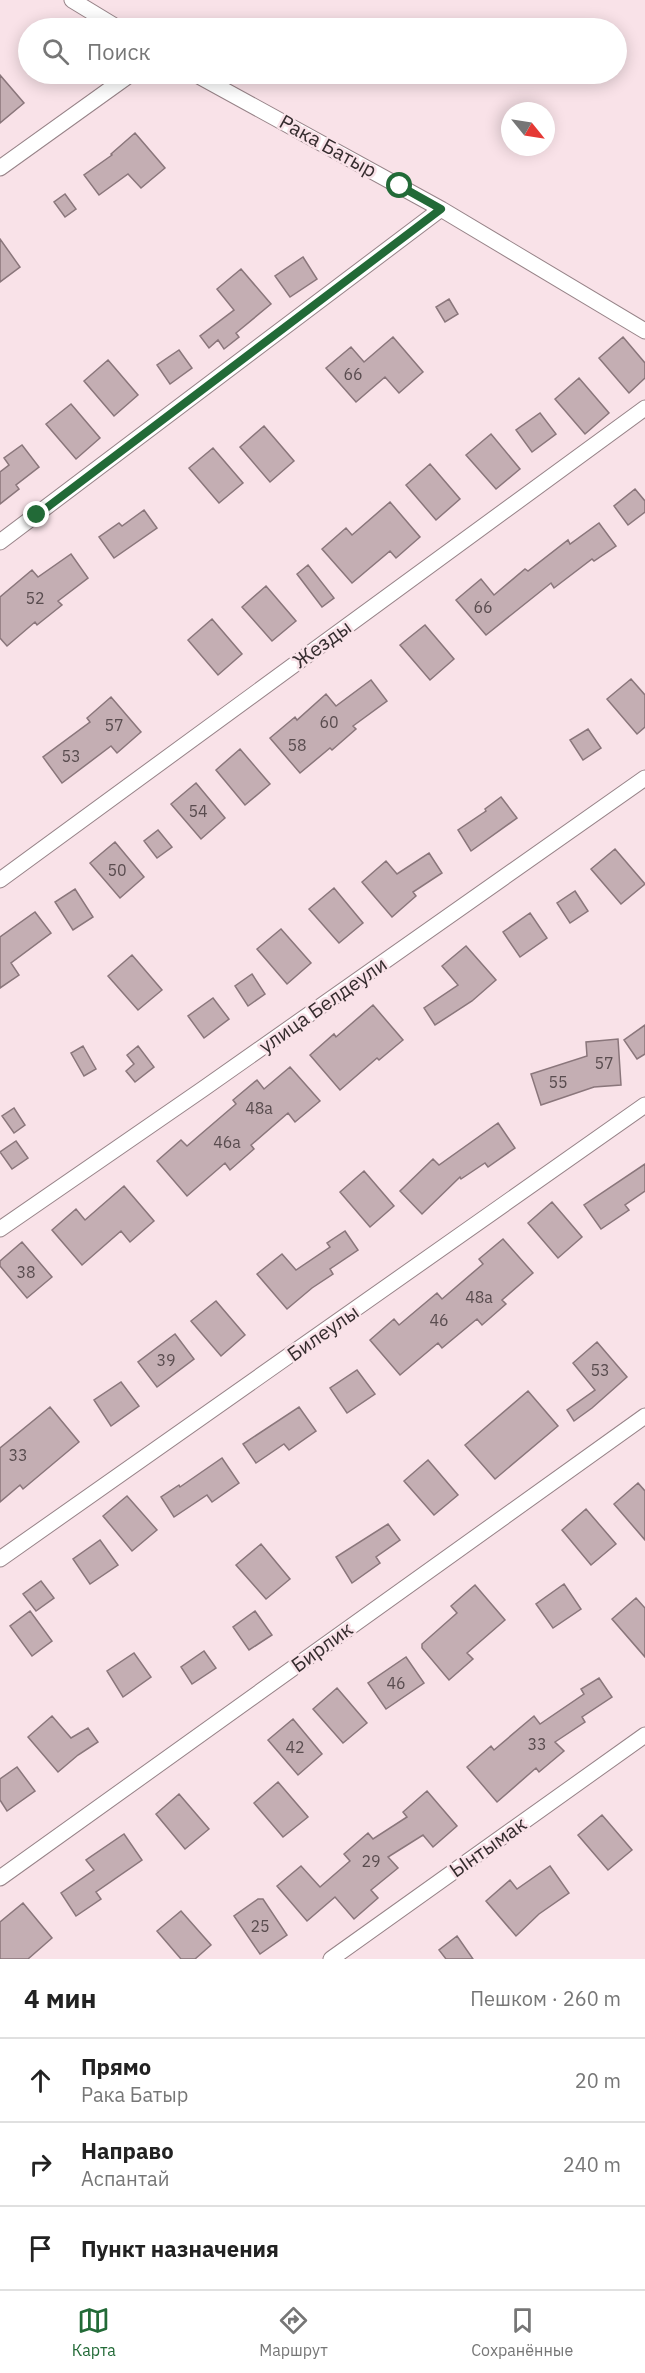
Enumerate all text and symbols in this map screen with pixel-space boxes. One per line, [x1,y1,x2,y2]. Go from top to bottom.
search box [18,18,627,84]
icon: search [39,35,72,68]
text: Поиск [87,37,151,66]
north arrow [501,102,555,156]
street label: Рака Батыр [275,108,382,183]
route start [386,172,412,198]
house number: 66 [343,364,363,384]
route end [23,501,49,527]
house number: 52 [25,588,45,608]
house number: 66 [473,597,493,617]
street label: Жезды [287,613,357,674]
house number: 60 [319,712,339,732]
house number: 57 [104,715,124,735]
house number: 58 [287,735,307,755]
house number: 53 [61,746,81,766]
house number: 54 [188,801,208,821]
house number: 50 [107,860,127,880]
street label: улица Белдеули [253,950,392,1059]
house number: 57 [594,1053,614,1073]
house number: 55 [548,1072,568,1092]
house number: 48а [245,1098,273,1118]
house number: 46а [213,1132,241,1152]
house number: 38 [16,1262,36,1282]
house number: 48а [465,1287,493,1307]
street label: Билеулы [281,1298,364,1367]
house number: 46 [429,1310,449,1330]
house number: 39 [156,1350,176,1370]
house number: 53 [590,1360,610,1380]
house number: 33 [8,1445,28,1465]
street label: Бирлик [285,1615,358,1678]
house number: 46 [386,1673,406,1693]
house number: 33 [527,1734,547,1754]
house number: 42 [285,1737,305,1757]
street label: Ынтымак [444,1810,532,1883]
house number: 29 [361,1851,381,1871]
house number: 25 [250,1916,270,1936]
text: 4 мин [24,1981,96,2015]
text: Пешком · 260 m [470,1985,621,2012]
text: Прямо [81,2052,151,2081]
icon: ahead [24,2064,57,2097]
text: 20 m [575,2067,621,2094]
text: Рака Батыр [81,2081,188,2108]
text: Направо [81,2136,174,2165]
icon: right [24,2148,57,2181]
text: 240 m [563,2151,621,2178]
text: Аспантай [81,2165,169,2192]
icon: arrive [24,2232,57,2265]
text: Пункт назначения [81,2234,279,2263]
tab: Карта [72,2304,116,2360]
tab: Маршрут [259,2304,328,2360]
tab: Сохранённые [471,2304,573,2360]

